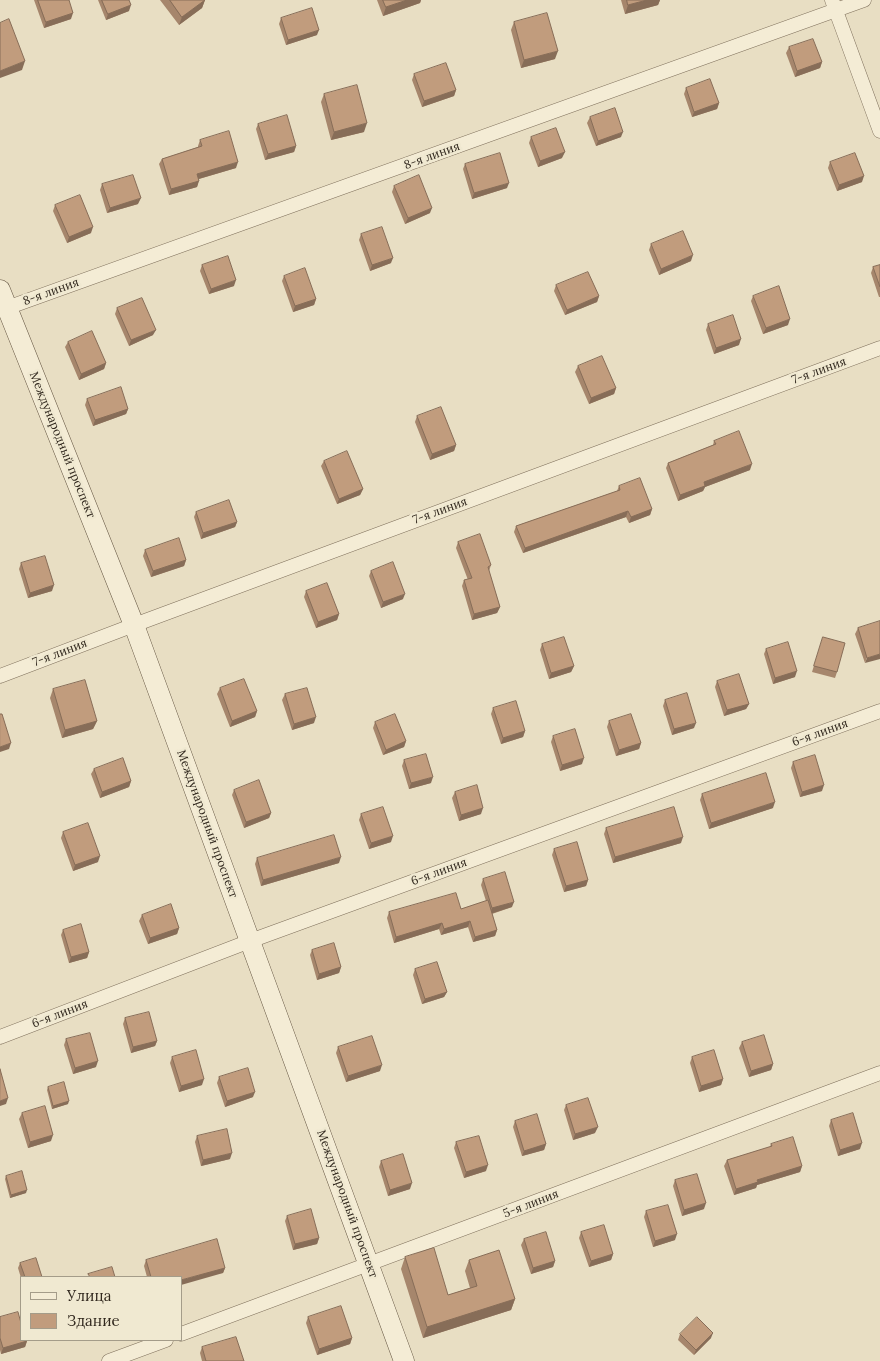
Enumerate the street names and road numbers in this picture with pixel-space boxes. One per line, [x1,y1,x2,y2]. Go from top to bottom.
street label: 8-я линия [402,139,462,173]
street label: 8-я линия [21,275,81,309]
street label: 7-я линия [790,354,848,388]
street label: Международный проспект [26,370,98,520]
street label: 7-я линия [411,494,469,528]
street label: 7-я линия [31,636,89,670]
street label: 6-я линия [790,716,850,750]
street label: Международный проспект [173,748,241,900]
street label: 6-я линия [409,855,469,889]
street label: 6-я линия [30,997,90,1031]
street label: Международный проспект [313,1128,381,1280]
street label: 5-я линия [501,1187,561,1221]

